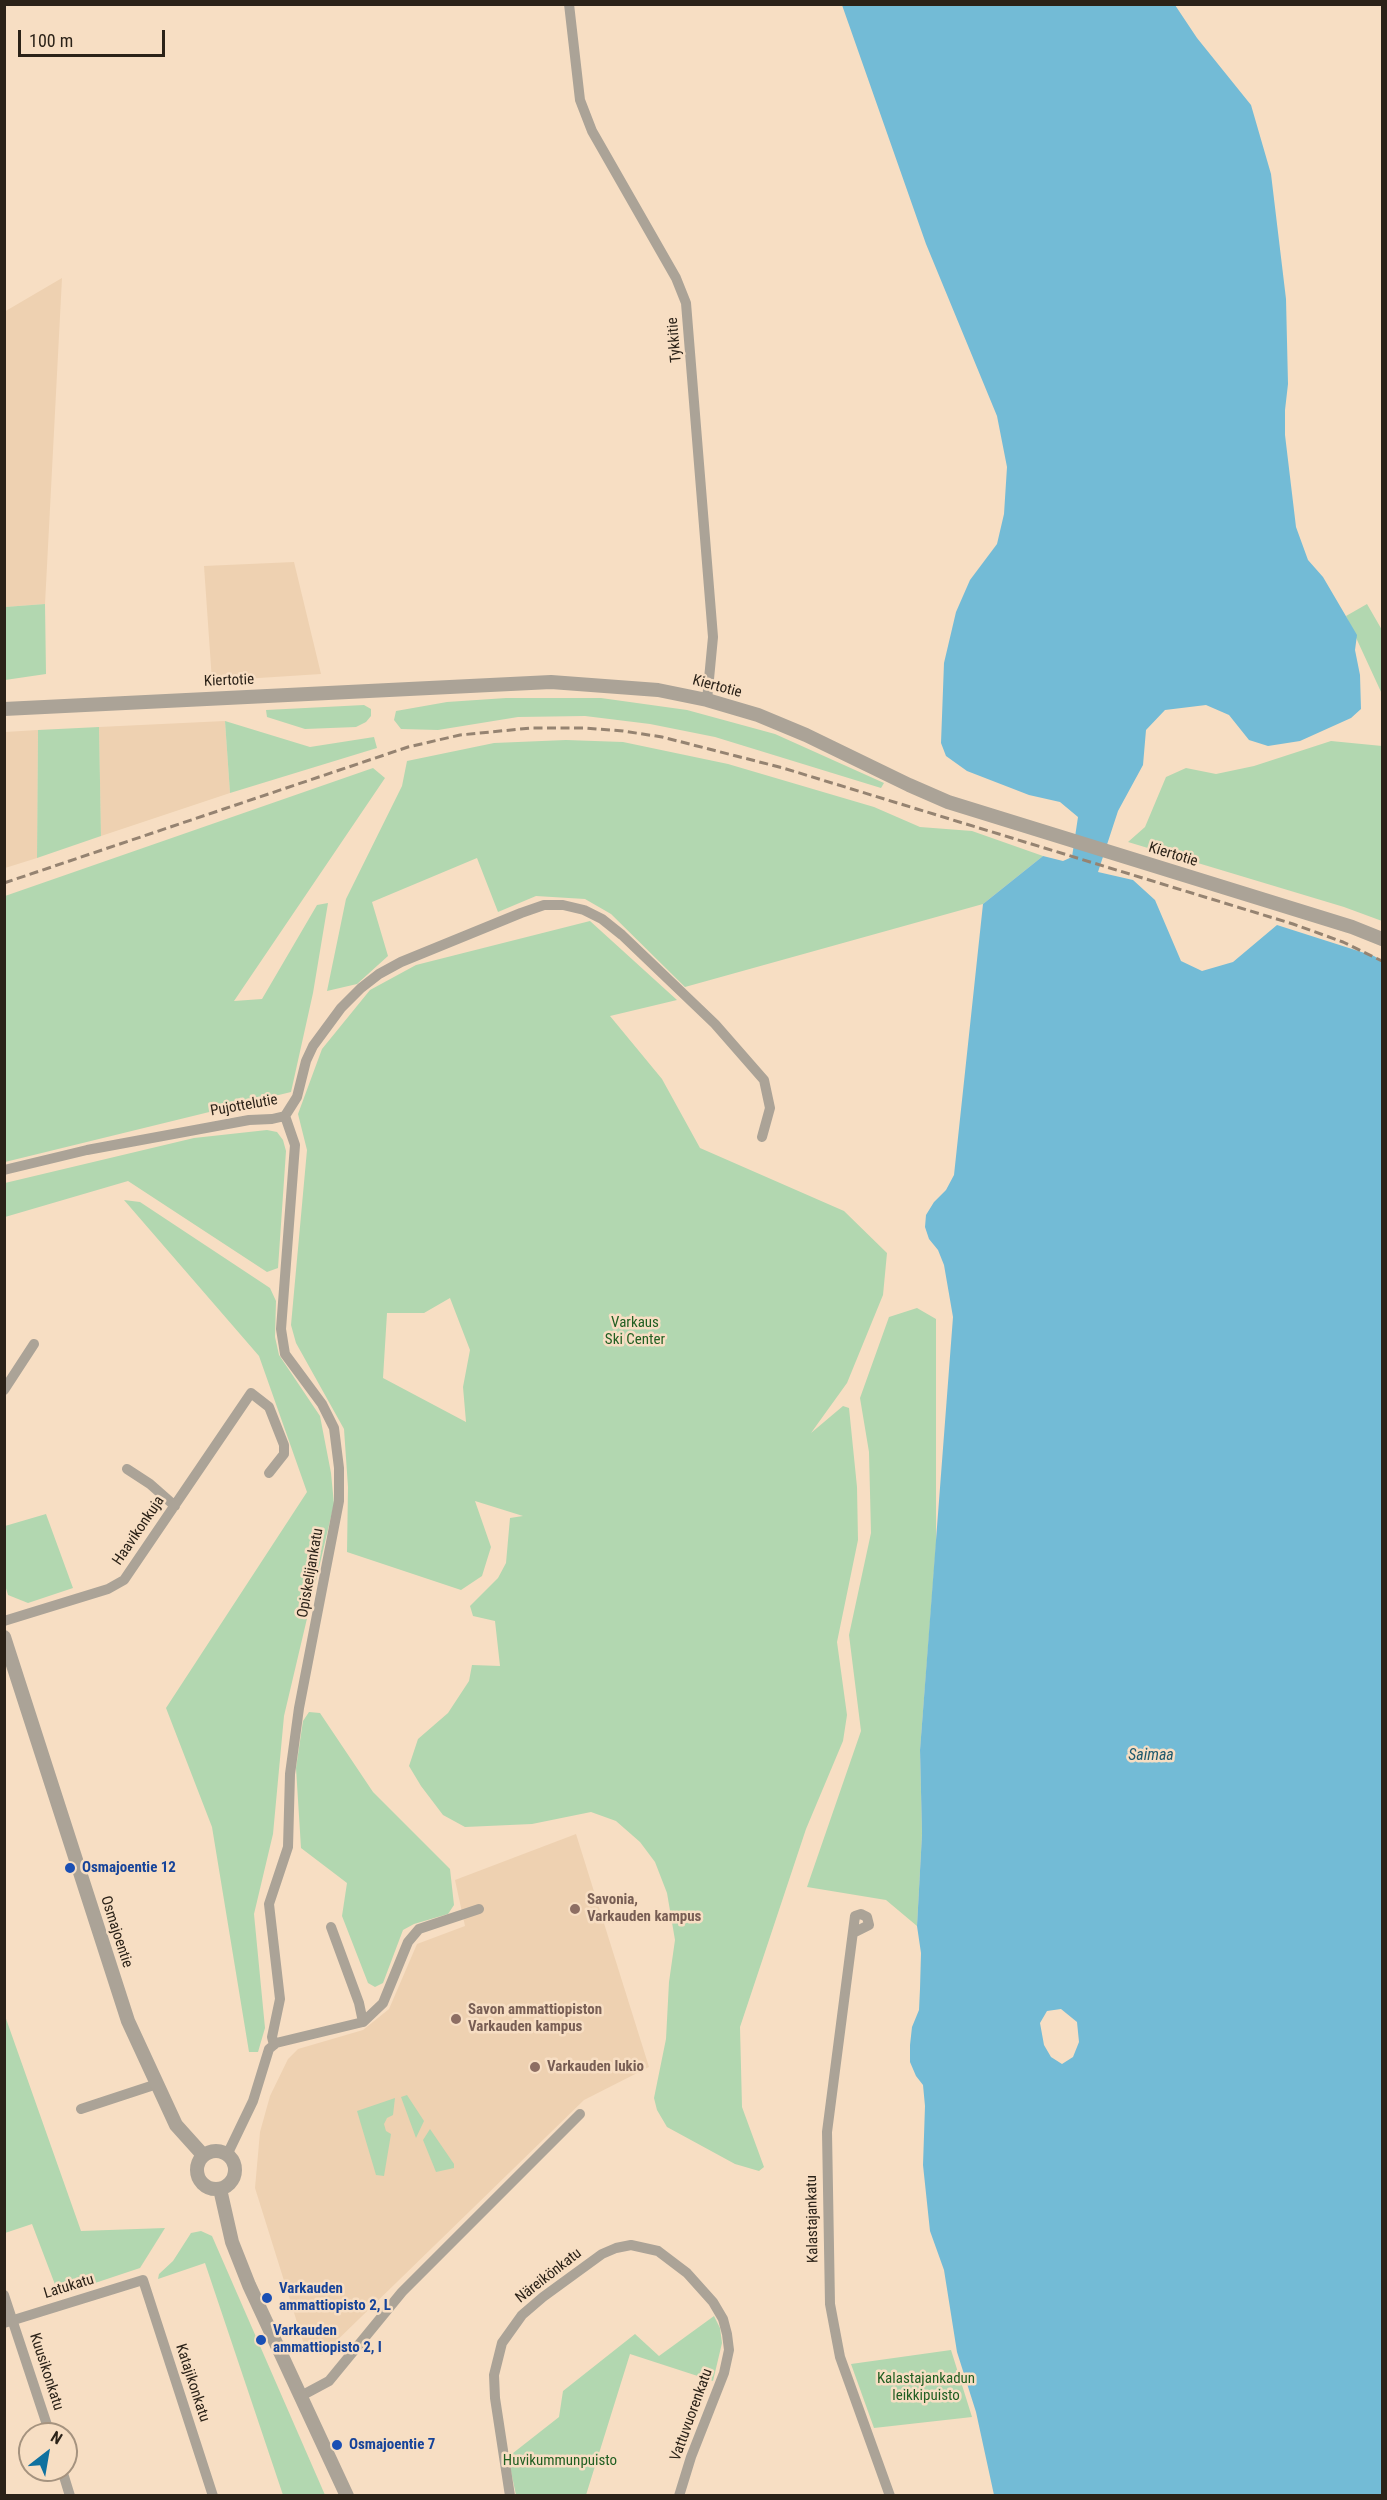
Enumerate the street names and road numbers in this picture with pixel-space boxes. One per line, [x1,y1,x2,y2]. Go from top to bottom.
street label: Tykkitie [664,317,686,363]
street label: Kiertotie [204,671,254,691]
street label: Kiertotie [690,672,744,702]
street label: Kiertotie [1146,839,1200,871]
street label: Pujottelutie [209,1091,279,1121]
street label: Haavikonkuja [109,1493,169,1569]
street label: Opiskelijankatu [294,1527,328,1619]
street label: Osmajoentie [96,1894,136,1970]
street label: Kalastajankatu [803,2175,823,2263]
street label: Näreikönkatu [513,2245,585,2307]
street label: Latukatu [42,2271,96,2303]
street label: Kuusikonkatu [25,2331,67,2413]
street label: Katajikonkatu [171,2342,213,2424]
street label: Vattuvuorenkatu [667,2366,717,2464]

